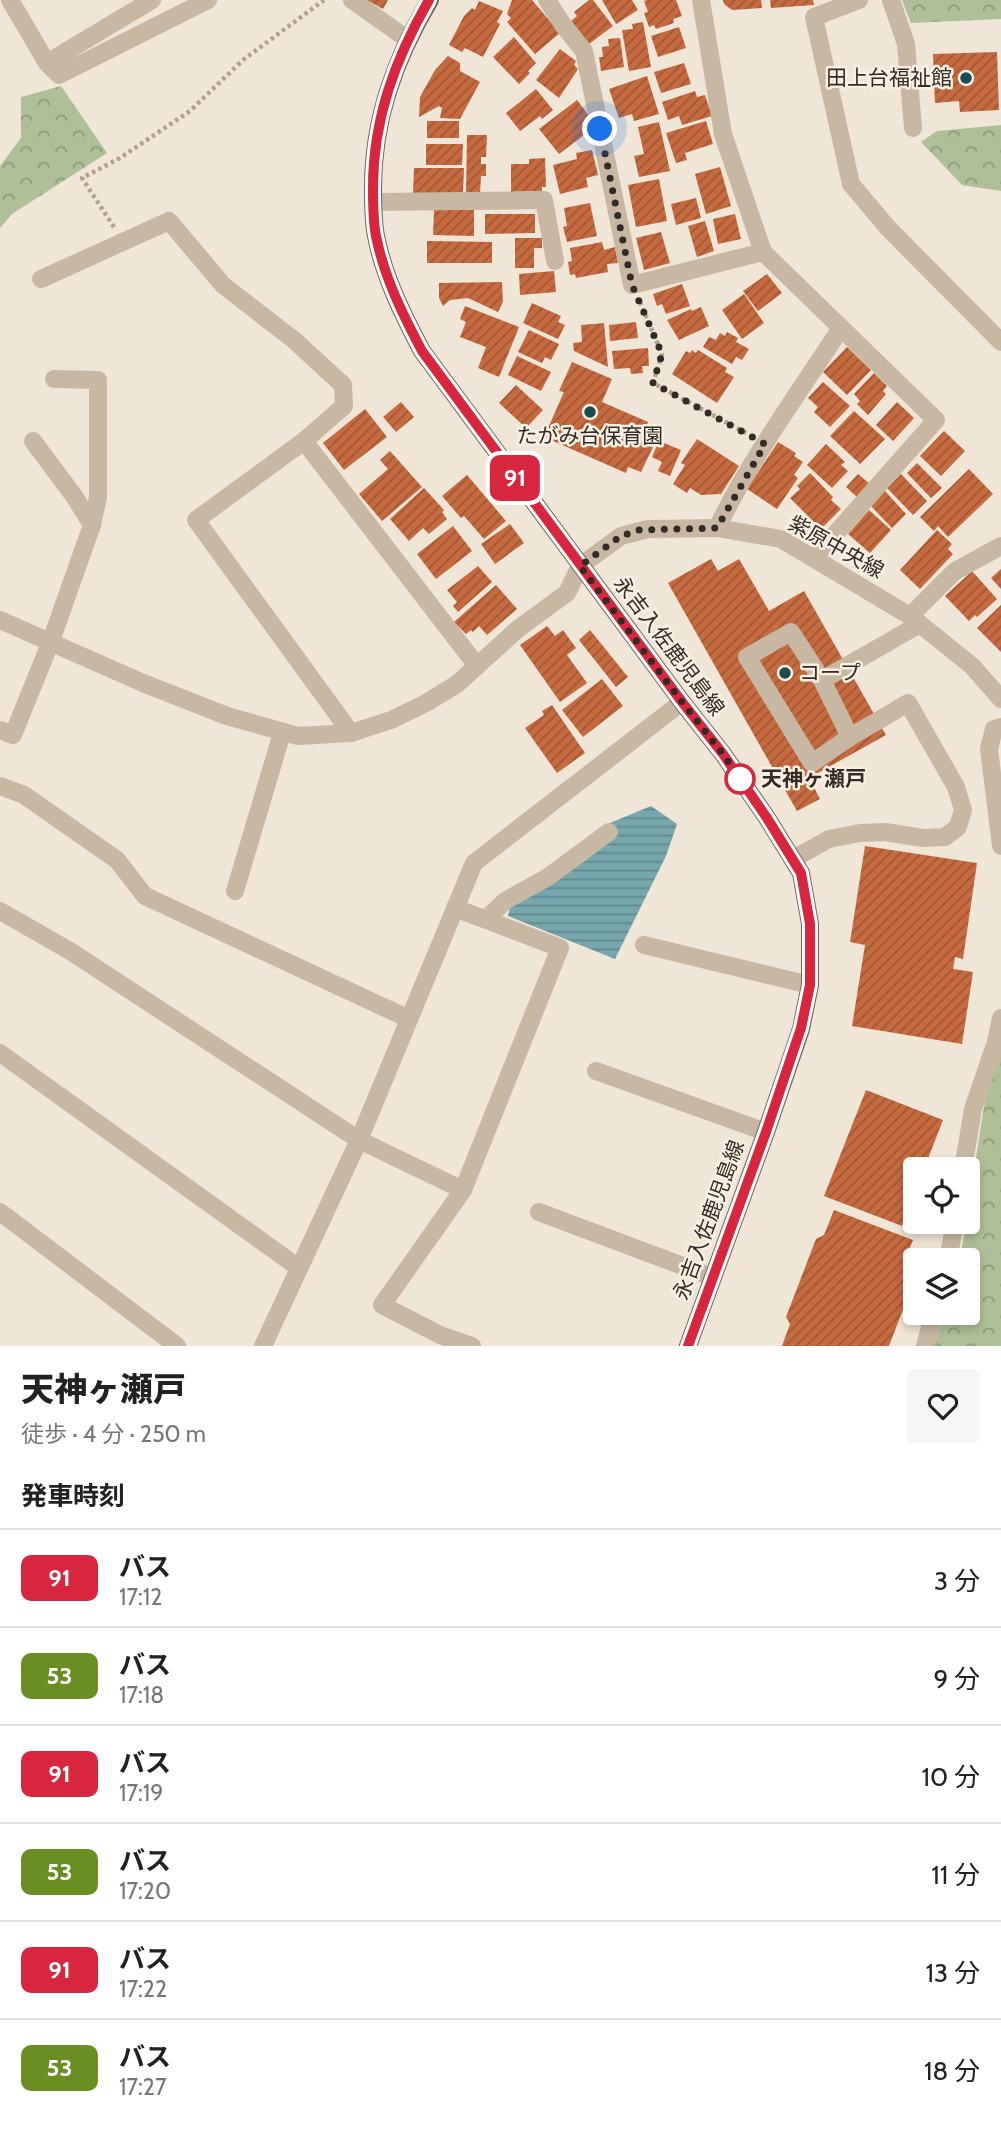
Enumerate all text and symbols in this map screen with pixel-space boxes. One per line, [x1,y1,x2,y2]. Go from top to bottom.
place label: 田上台福祉館 [826,65,952,90]
marker: 田上台福祉館 [958,70,974,86]
your location [582,111,617,146]
marker: たがみ台保育園 [582,404,598,420]
place label: たがみ台保育園 [517,423,664,448]
line badge: 91 [484,455,546,501]
text: 91 [504,463,526,492]
street label: 紫原中央線 [784,510,888,583]
street label: 永吉入佐鹿児島線 [609,571,730,720]
place label: コープ [799,660,861,685]
marker: コープ [777,665,793,681]
marker: 天神ヶ瀬戸 [725,764,755,794]
place label: 天神ヶ瀬戸 [761,766,866,791]
street label: 永吉入佐鹿児島線 [668,1137,749,1303]
map controls [903,1157,980,1325]
button: locate [903,1157,980,1234]
button: layers [903,1248,980,1325]
text: 天神ヶ瀬戸 [21,1369,186,1409]
button: heart [906,1369,980,1443]
text: 徒歩 · 4 分 · 250 m [21,1420,206,1448]
text: 発車時刻 [21,1480,125,1512]
text: バス [119,1551,171,1583]
text: 91 [48,1563,71,1592]
text: 3 分 [934,1565,980,1597]
text: 17:12 [119,1583,162,1611]
text: バス [119,1649,171,1681]
text: 53 [47,1661,72,1690]
text: 9 分 [933,1663,980,1695]
text: 17:18 [119,1681,164,1709]
text: バス [119,1747,171,1779]
text: 91 [48,1759,71,1788]
text: 10 分 [922,1761,980,1793]
text: 17:19 [119,1779,163,1807]
text: バス [119,1845,171,1877]
text: 53 [47,1857,72,1886]
text: 11 分 [931,1859,980,1891]
text: 17:20 [119,1877,171,1905]
text: バス [119,1943,171,1975]
text: 91 [48,1955,71,1984]
text: 13 分 [926,1957,980,1989]
text: 17:22 [119,1975,167,2003]
text: バス [119,2041,171,2073]
text: 53 [47,2053,72,2082]
text: 18 分 [924,2055,980,2087]
text: 17:27 [119,2073,166,2101]

